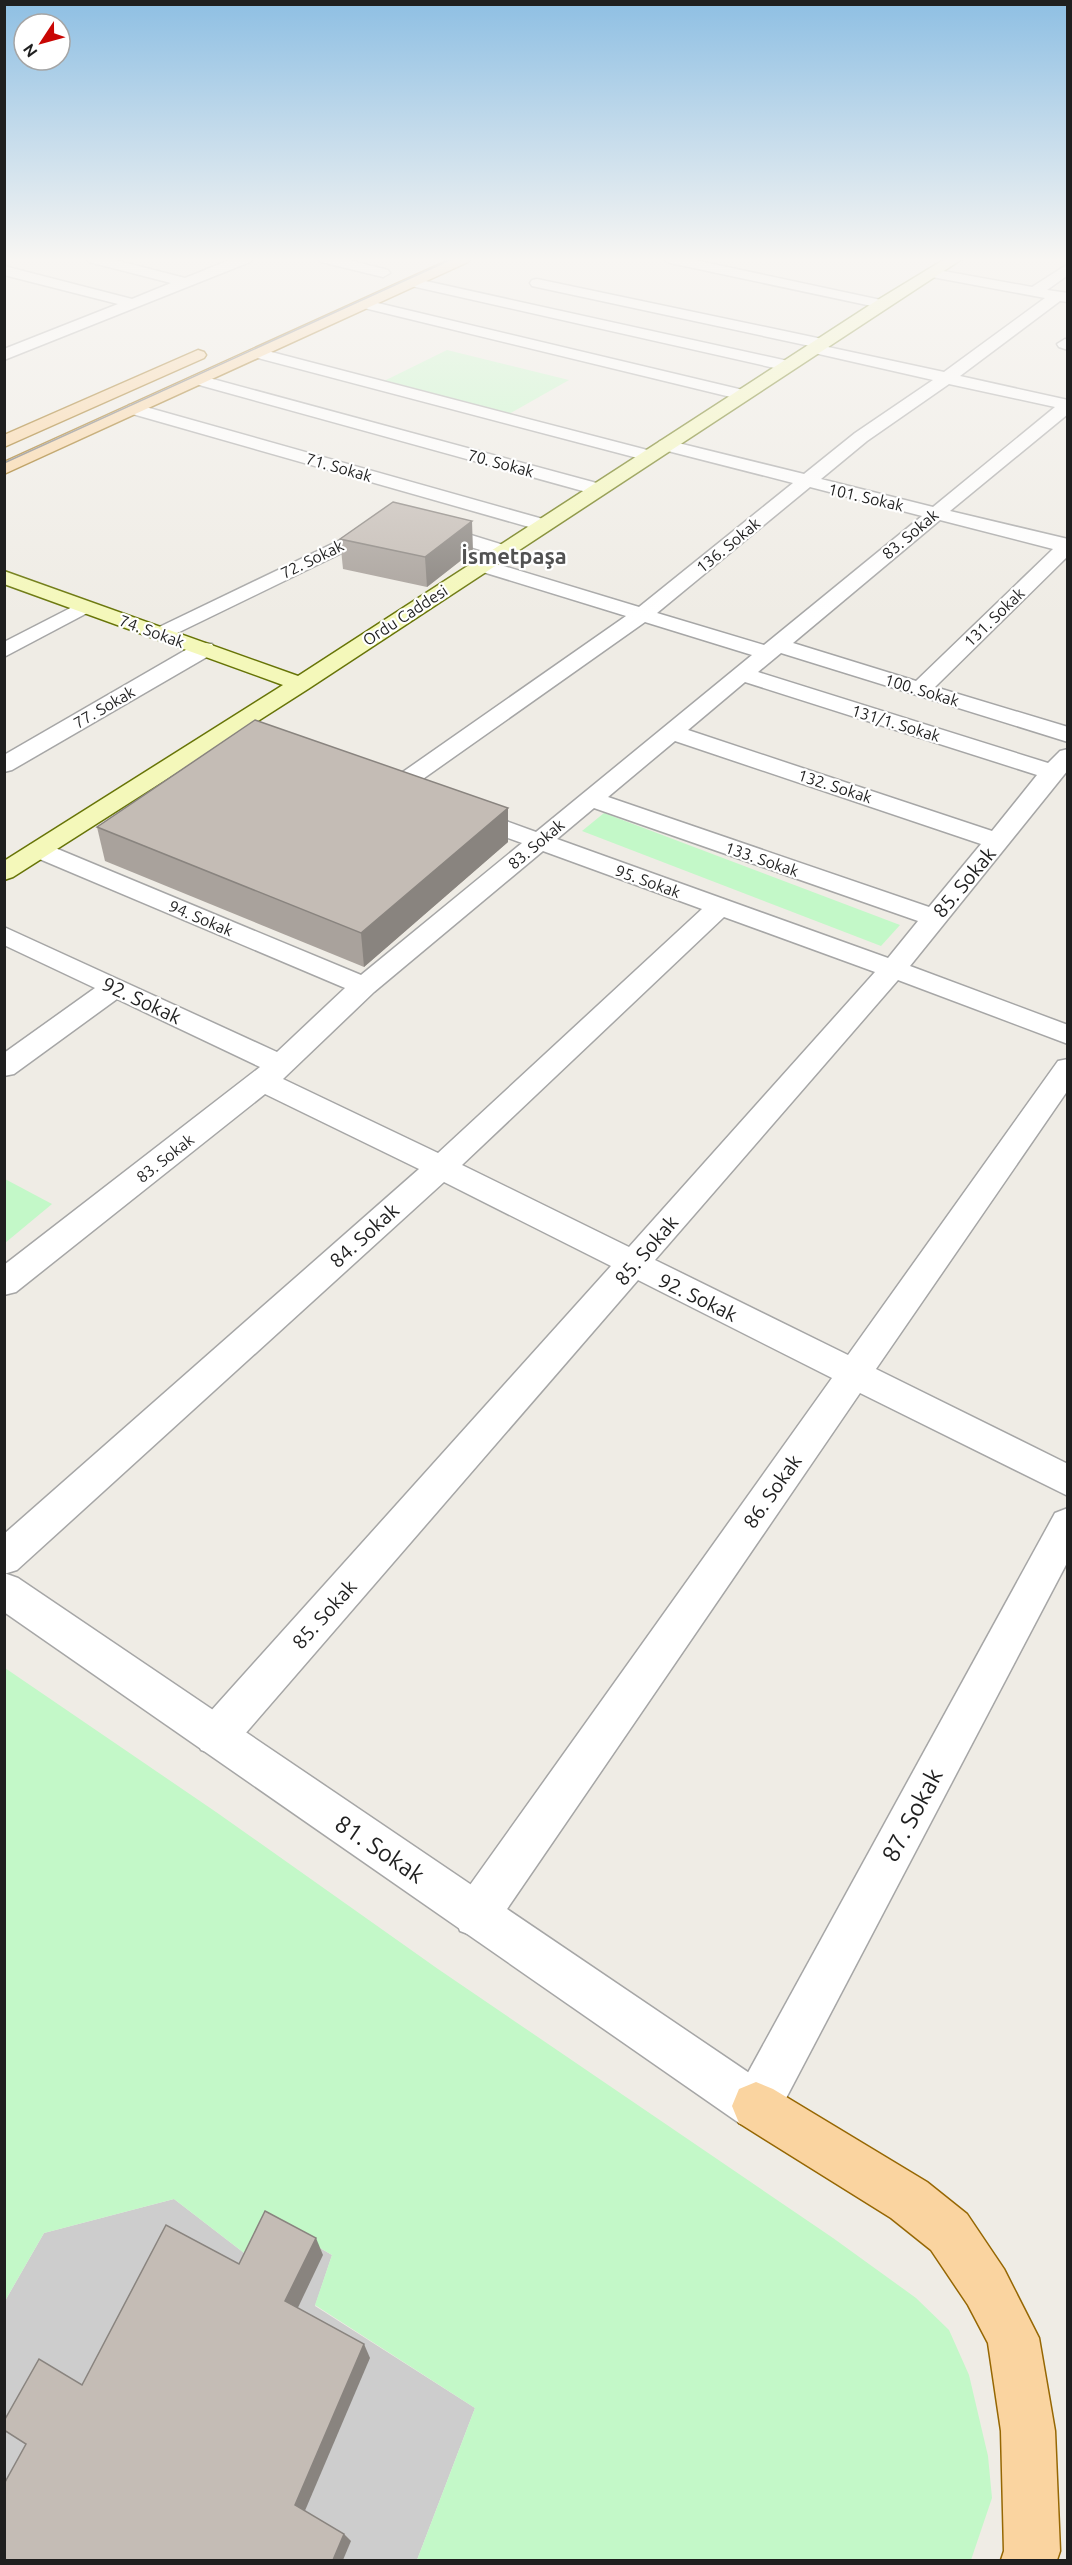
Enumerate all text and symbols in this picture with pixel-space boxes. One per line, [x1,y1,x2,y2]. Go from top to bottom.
north arrow [12,12,72,72]
text: N [19,41,41,61]
street label: 70. Sokak [466,446,536,480]
street label: 71. Sokak [304,449,374,485]
street label: 101. Sokak [827,480,905,514]
street label: 83. Sokak [878,505,942,563]
street label: 136. Sokak [692,514,764,576]
street label: 72. Sokak [278,536,346,582]
district label: İsmetpaşa [461,543,567,569]
street label: Ordu Caddesi [359,581,451,649]
street label: 131. Sokak [960,584,1028,650]
street label: 74. Sokak [117,611,187,651]
street label: 100. Sokak [883,670,961,710]
street label: 77. Sokak [70,682,138,732]
street label: 131/1. Sokak [850,701,942,745]
street label: 132. Sokak [796,766,874,806]
street label: 83. Sokak [504,815,568,873]
street label: 133. Sokak [723,838,801,880]
street label: 85. Sokak [928,842,1000,922]
street label: 95. Sokak [613,861,683,901]
street label: 94. Sokak [166,896,236,940]
street label: 92. Sokak [99,972,185,1028]
street label: 83. Sokak [133,1130,197,1186]
street label: 84. Sokak [325,1198,403,1272]
street label: 85. Sokak [610,1210,682,1290]
street label: 92. Sokak [655,1268,741,1326]
street label: 86. Sokak [738,1450,806,1532]
street label: 85. Sokak [287,1575,361,1653]
street label: 87. Sokak [876,1764,948,1866]
street label: 81. Sokak [330,1809,430,1889]

